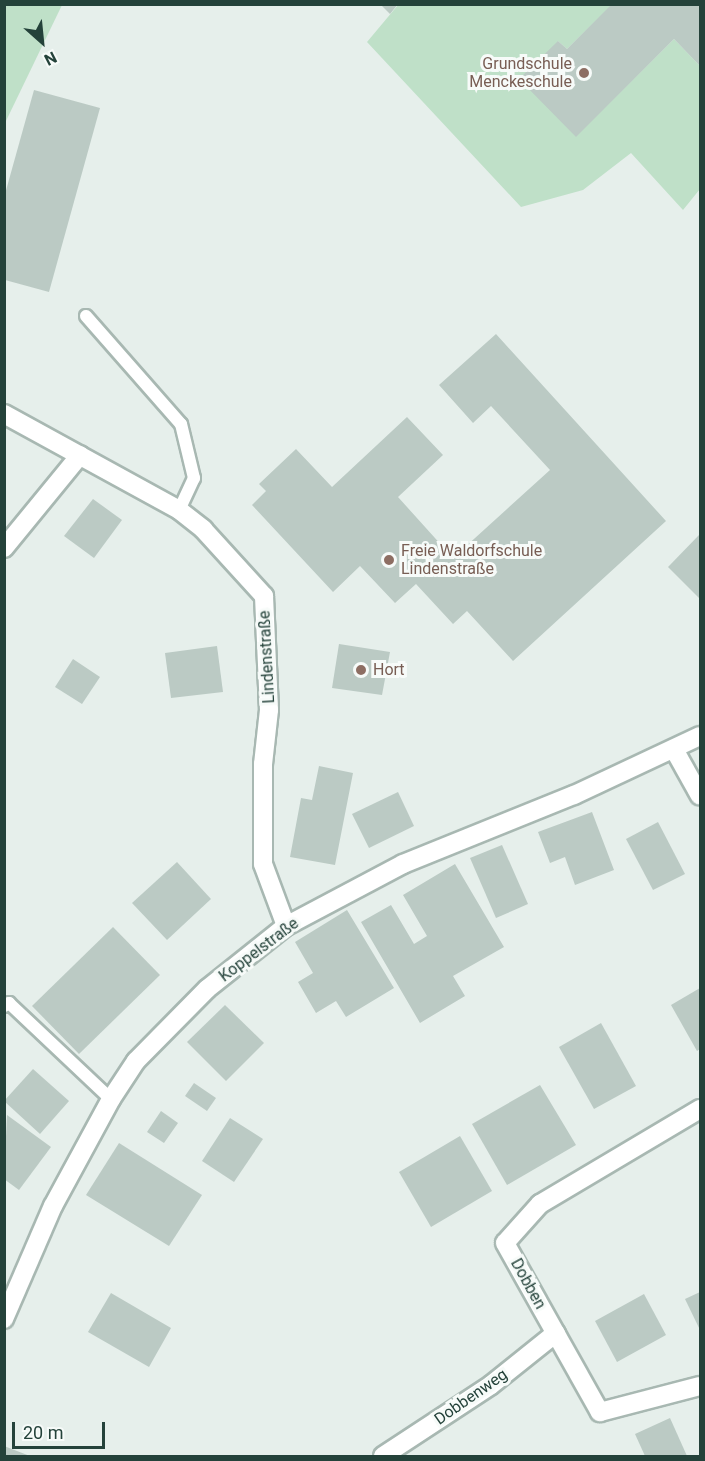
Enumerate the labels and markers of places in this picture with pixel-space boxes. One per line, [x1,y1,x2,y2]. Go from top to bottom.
place label: Grundschule Menckeschule [469,54,572,92]
marker: Grundschule Menckeschule [577,66,591,80]
place label: Freie Waldorfschule Lindenstraße [401,541,542,579]
marker: Freie Waldorfschule Lindenstraße [382,553,396,567]
place label: Hort [373,660,405,680]
marker: Hort [354,663,368,677]

